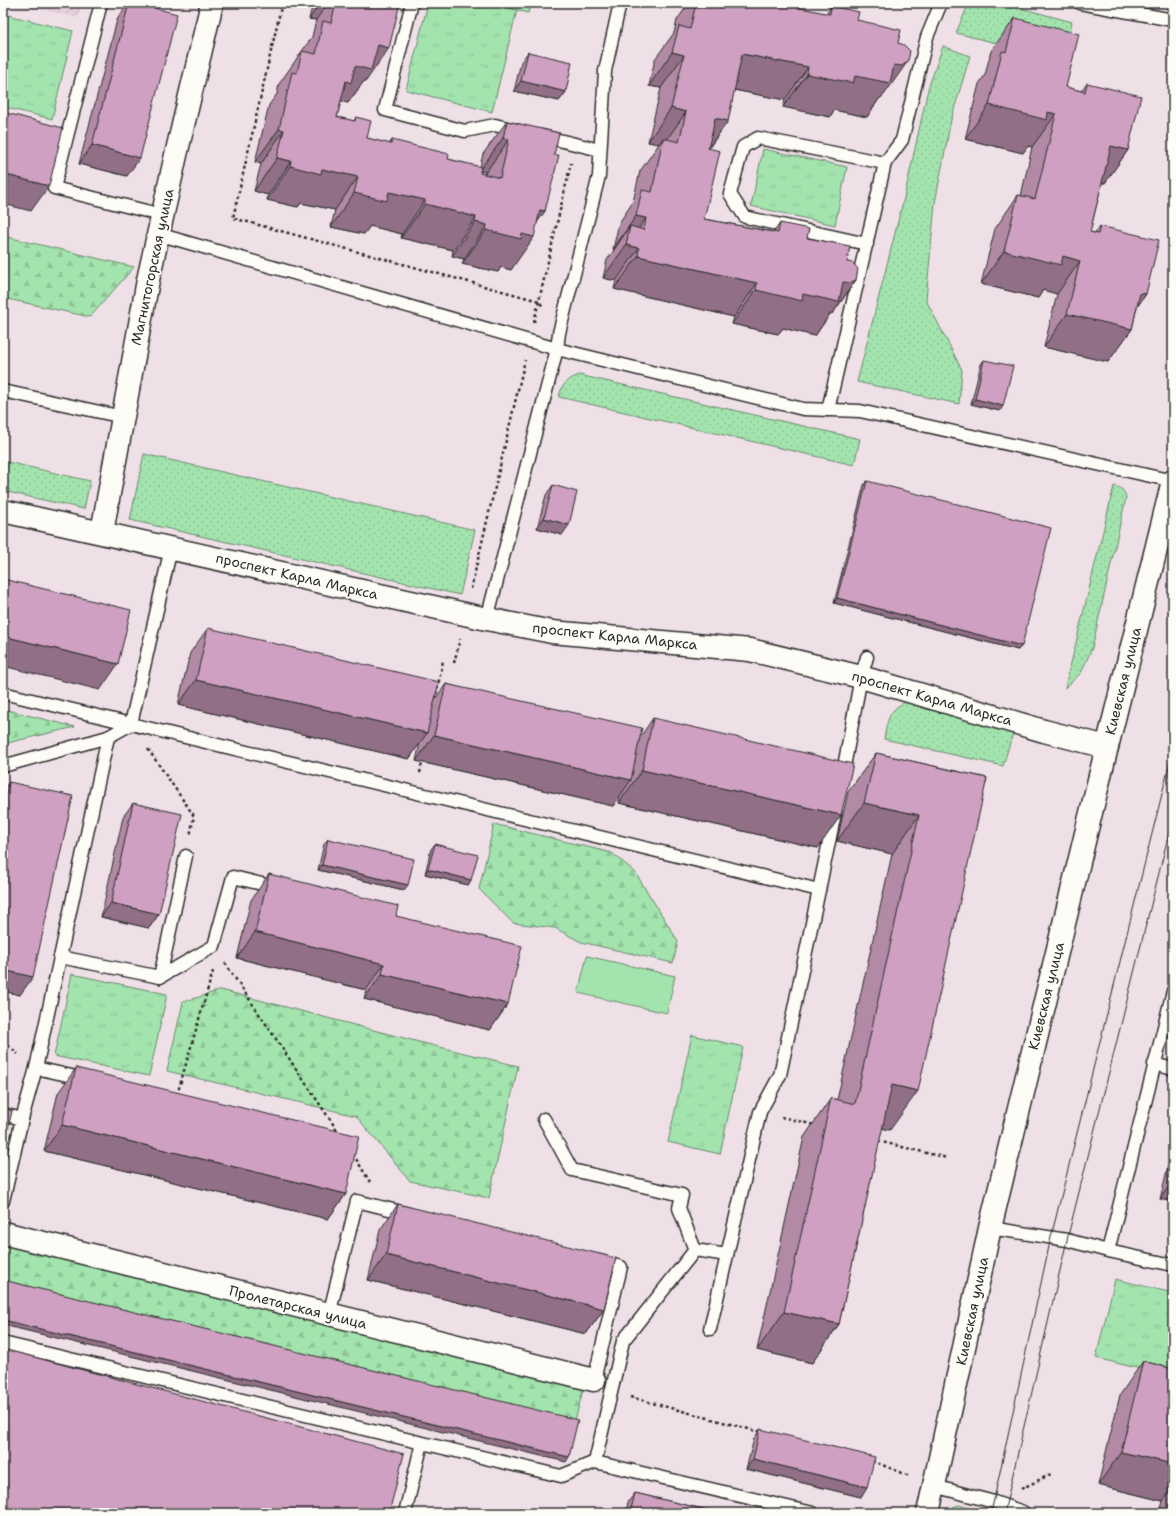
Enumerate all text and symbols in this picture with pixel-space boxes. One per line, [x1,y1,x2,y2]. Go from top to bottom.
street label: Магнитогорская улица [127,187,177,347]
street label: проспект Карла Маркса [214,549,380,603]
street label: проспект Карла Маркса [532,618,699,654]
street label: Киевская улица [1101,625,1145,737]
street label: проспект Карла Маркса [850,666,1014,730]
street label: Киевская улица [1024,940,1068,1052]
street label: Киевская улица [952,1255,992,1367]
street label: Пролетарская улица [227,1281,369,1333]

